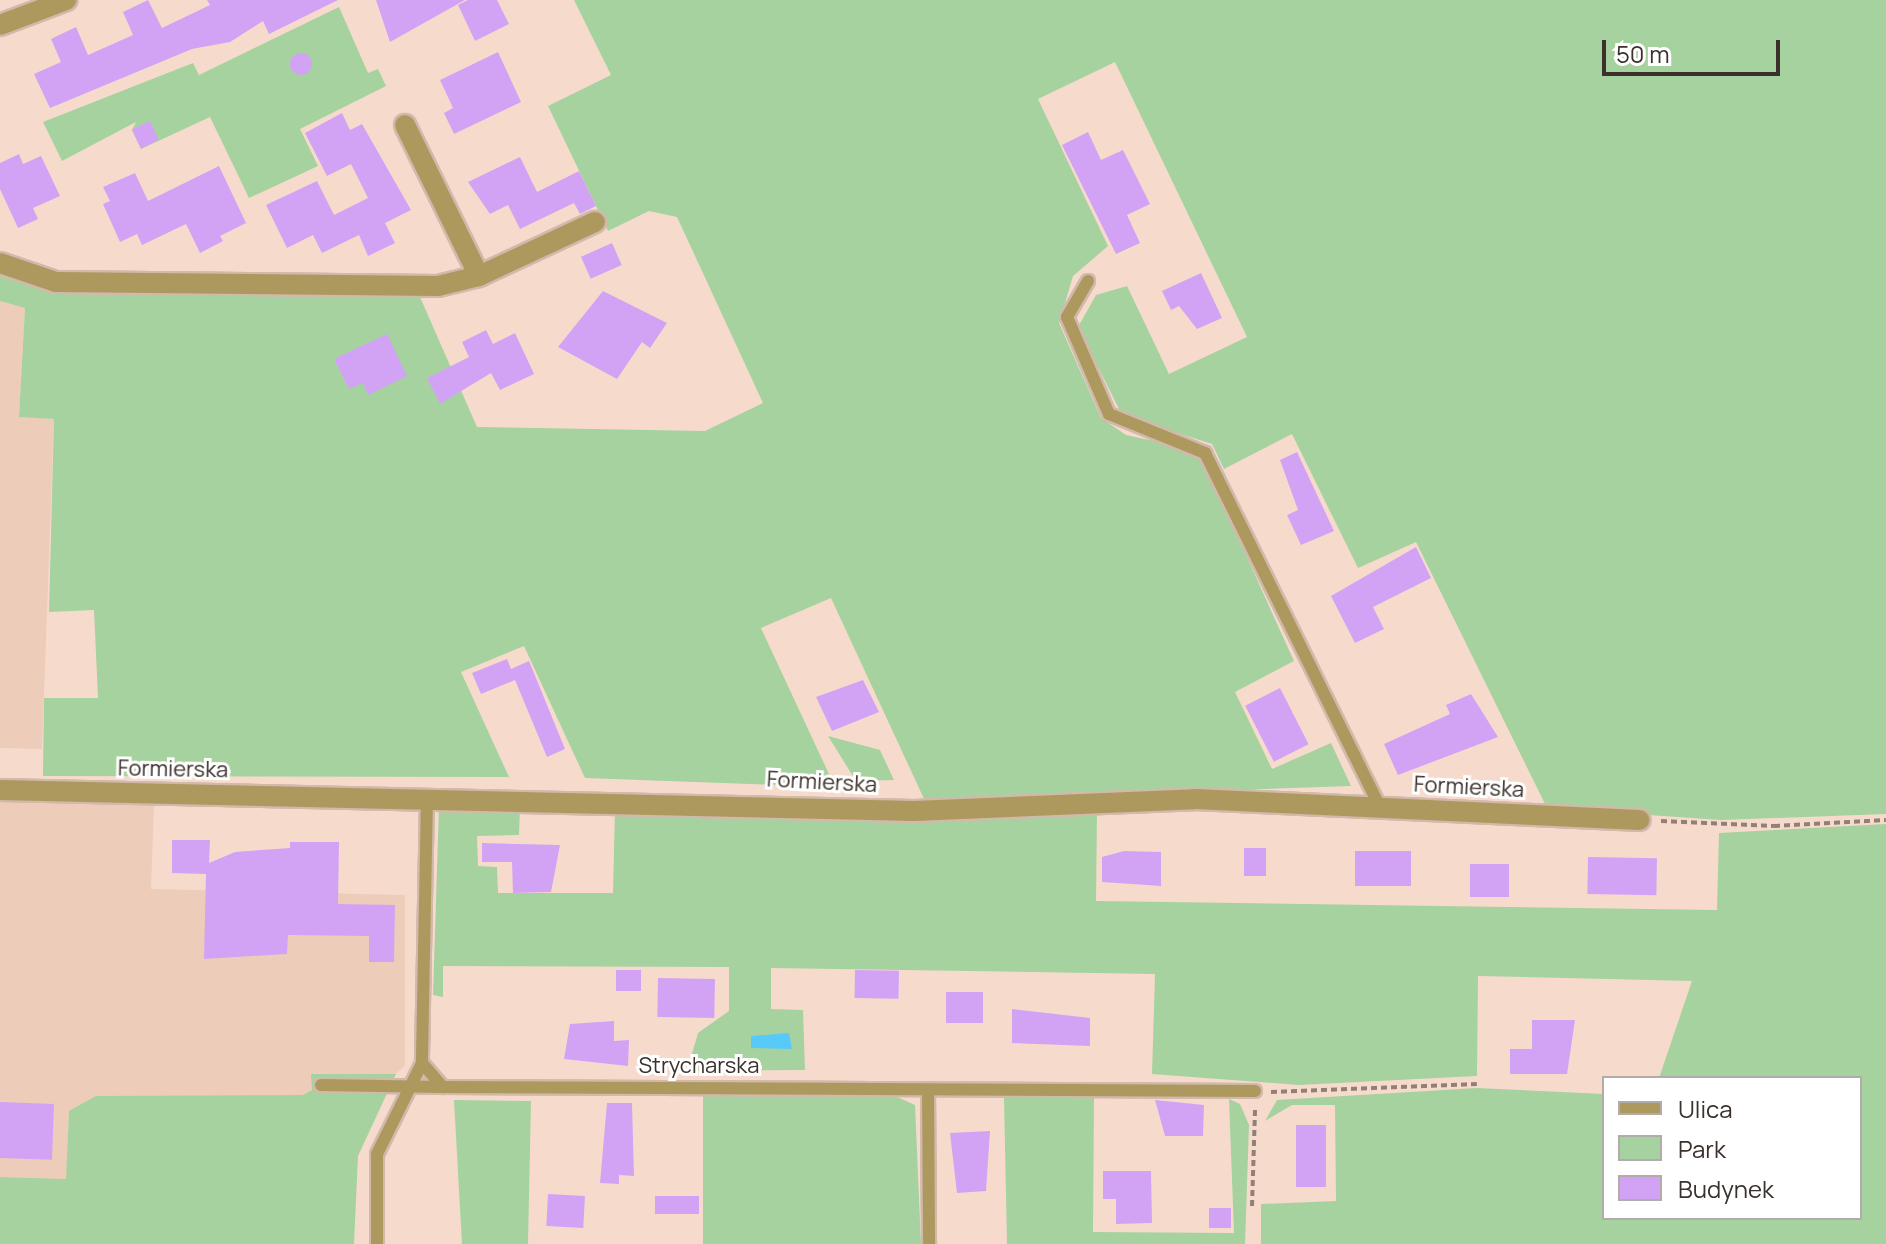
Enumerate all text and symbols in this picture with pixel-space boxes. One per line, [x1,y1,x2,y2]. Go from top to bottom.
scale bar [1606,24,1784,74]
text: 50 m [1616,37,1670,70]
street label: Formierska [118,755,228,783]
street label: Formierska [766,766,878,798]
street label: Formierska [1413,771,1525,803]
street label: Strycharska [639,1053,759,1079]
legend [1602,1076,1862,1220]
text: Ulica [1678,1092,1733,1125]
text: Park [1678,1132,1726,1165]
text: Budynek [1678,1172,1774,1205]

